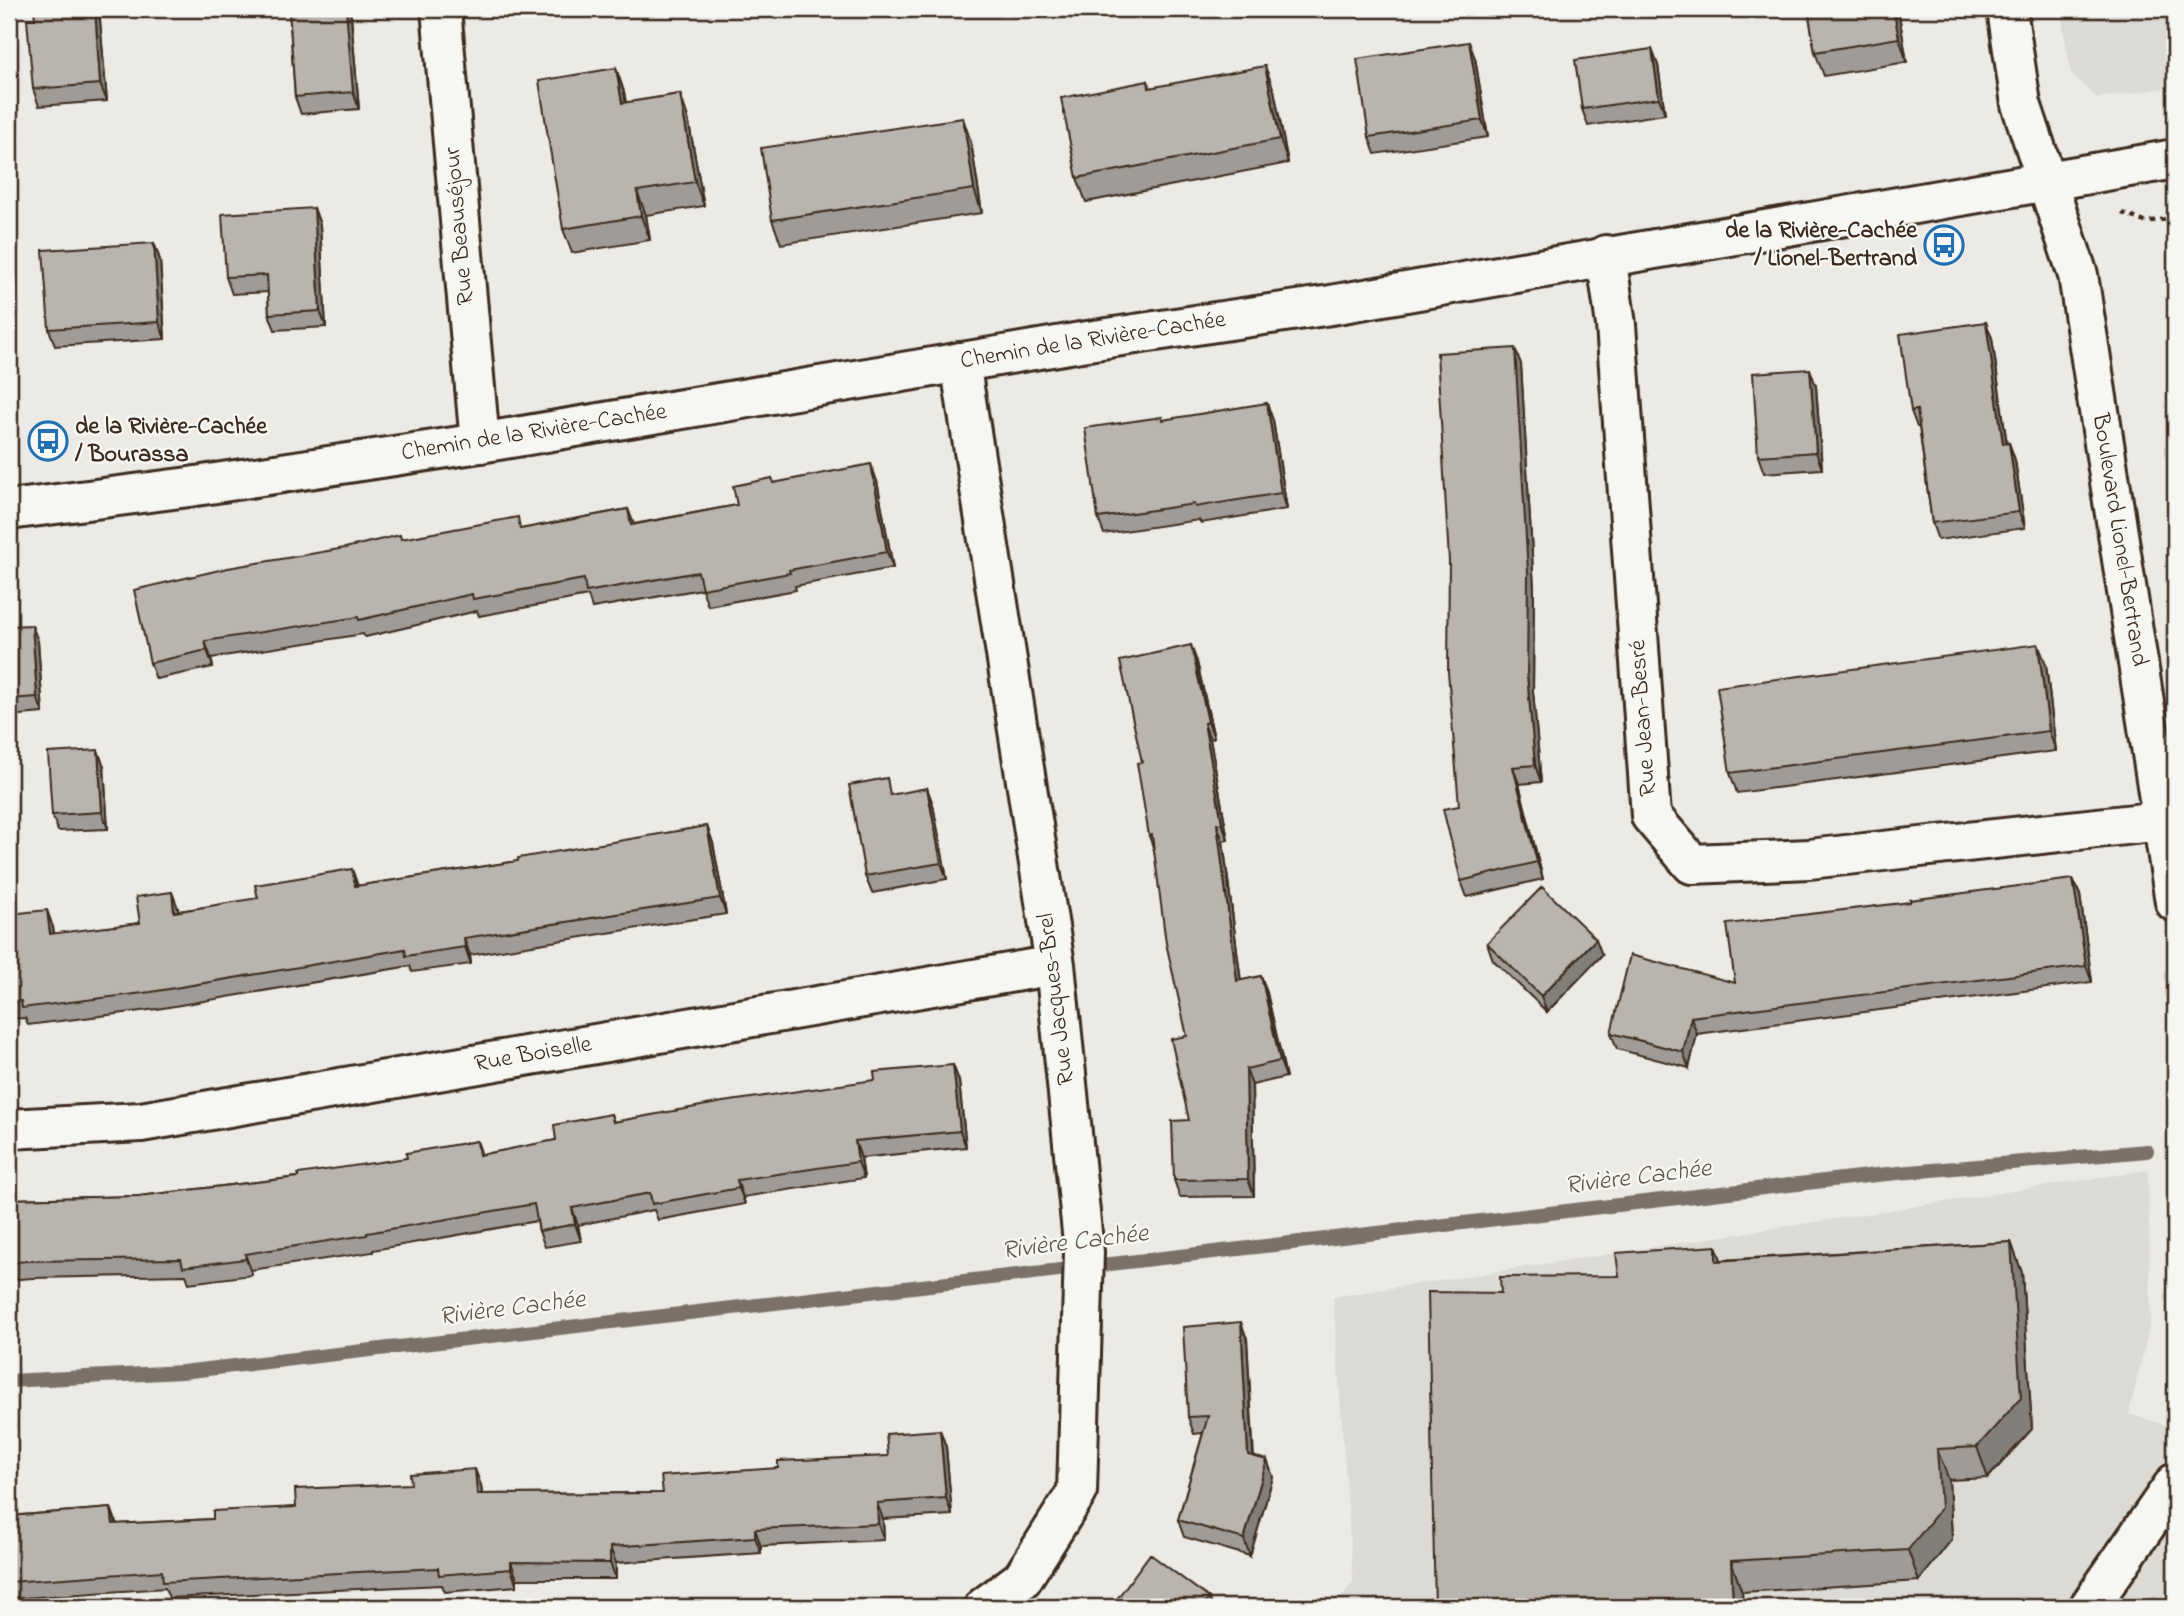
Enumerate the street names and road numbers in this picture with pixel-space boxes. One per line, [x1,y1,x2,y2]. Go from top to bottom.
street label: Rue Beauséjour [436,145,484,306]
street label: Chemin de la Rivière-Cachée [958,303,1228,379]
street label: Chemin de la Rivière-Cachée [399,395,669,471]
street label: Boulevard Lionel-Bertrand [2082,410,2156,669]
street label: Rue Jean-Besré [1621,638,1667,798]
street label: Rue Jacques-Brel [1029,911,1085,1087]
street label: Rue Boiselle [472,1027,595,1083]

